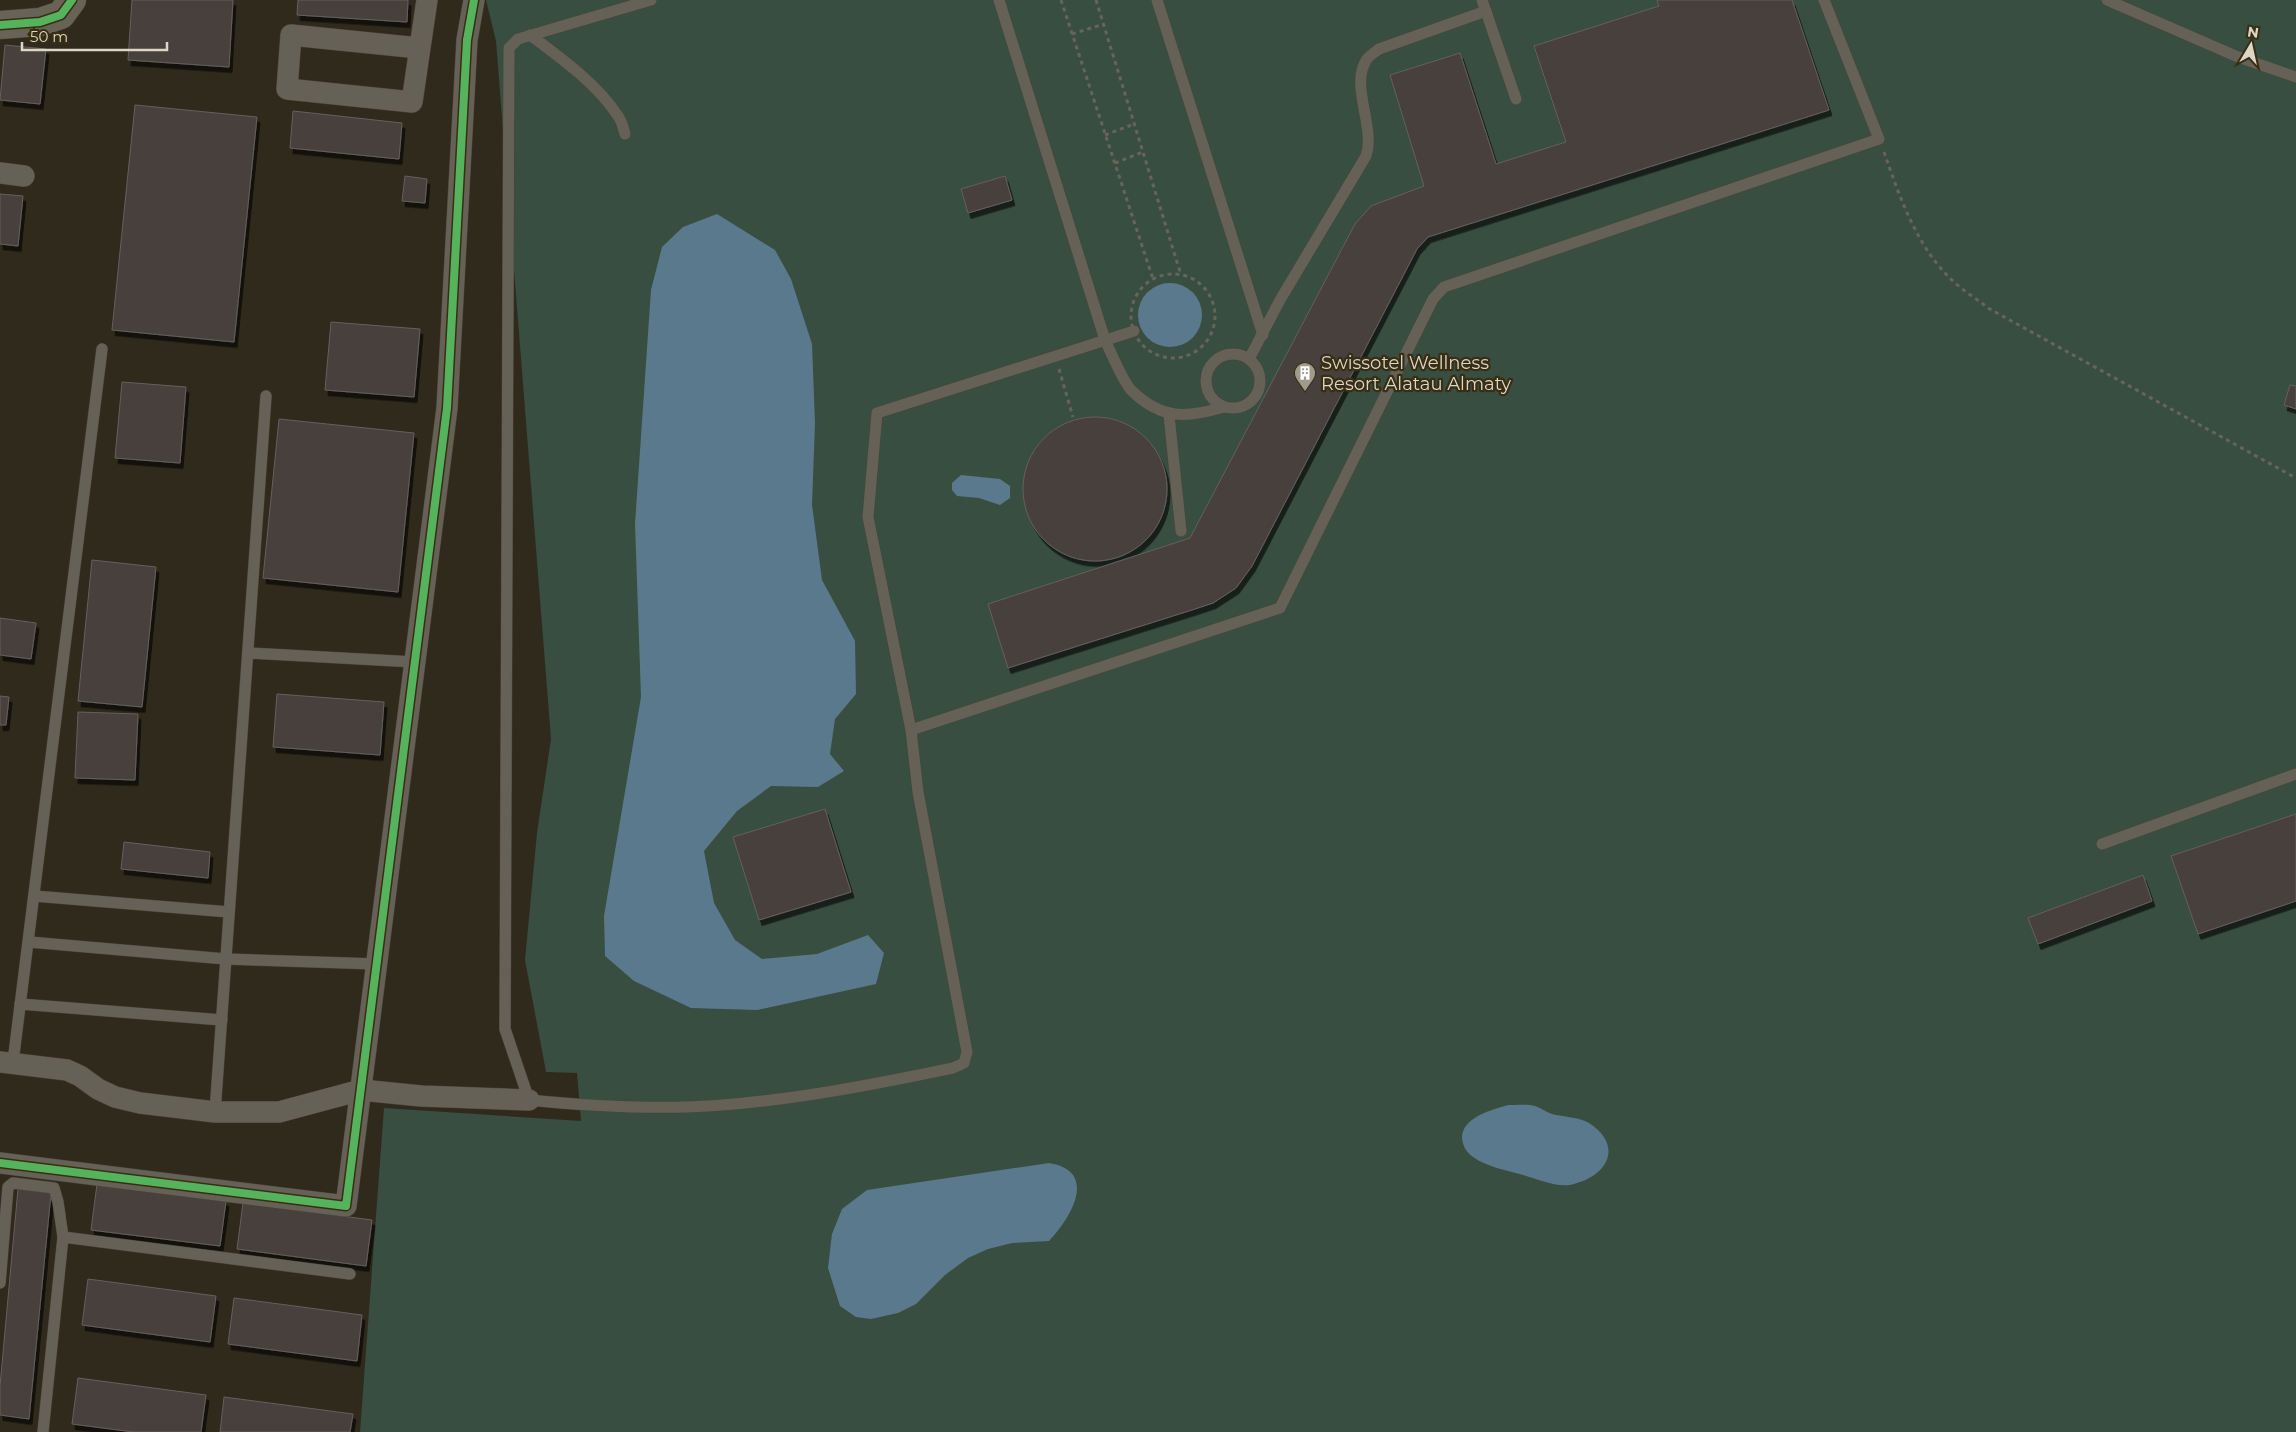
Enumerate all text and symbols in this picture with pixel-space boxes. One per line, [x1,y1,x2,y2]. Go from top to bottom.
scale bar [22,20,168,52]
north arrow [2226,20,2276,70]
text: N [2246,22,2260,42]
text: 50 m [30,27,68,46]
place label: Swissotel Wellness Resort Alatau Almaty [1321,352,1511,395]
building icon: Swissotel Wellness Resort Alatau Almaty [1293,361,1317,392]

